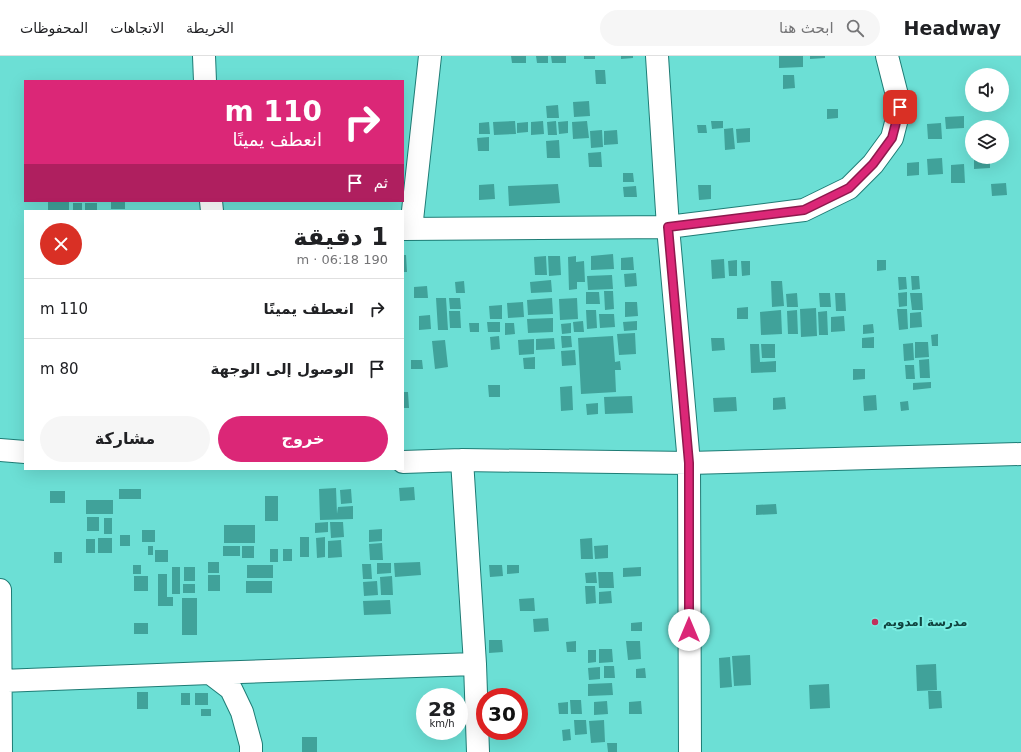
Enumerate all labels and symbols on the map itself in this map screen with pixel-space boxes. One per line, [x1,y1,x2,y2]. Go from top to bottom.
pin [883,90,917,124]
position arrow [668,609,710,651]
place label: مدرسة امدويم [883,615,967,630]
marker: مدرسة امدويم [870,617,880,627]
speed limit sign: 30 [476,688,528,740]

